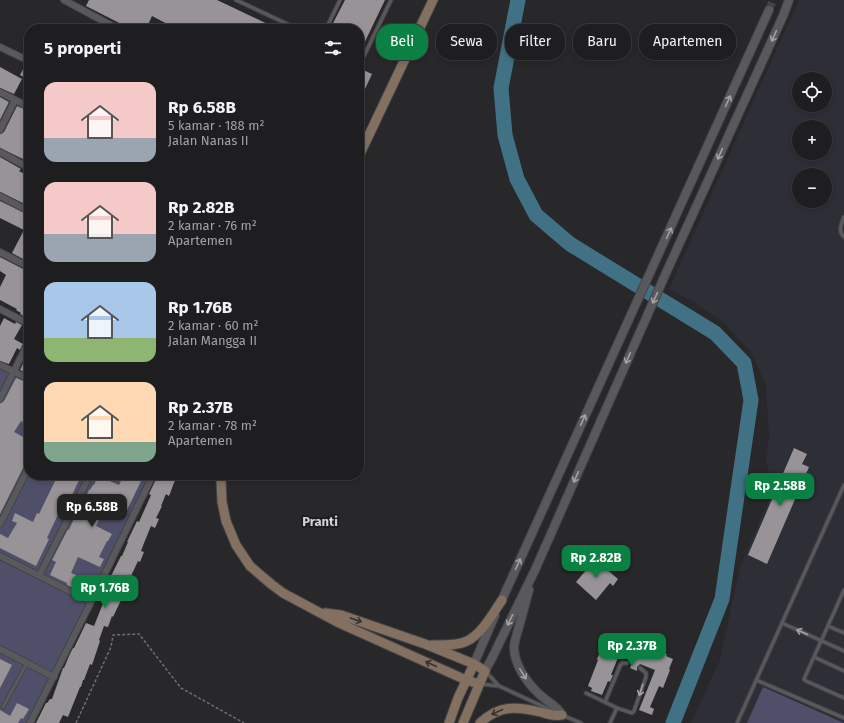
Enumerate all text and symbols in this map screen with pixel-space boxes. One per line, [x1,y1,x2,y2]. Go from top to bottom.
chip: Beli [376,24,428,60]
chip: Sewa [436,24,497,60]
chip: Filter [505,24,565,60]
chip: Baru [573,24,631,60]
chip: Apartemen [639,24,736,60]
one-way arrow [770,29,777,41]
icon: filters [322,37,344,59]
text: 5 properti [44,38,121,59]
map controls [792,72,832,208]
button: locate [792,72,832,112]
one-way arrow [725,96,732,108]
text: Rp 6.58B [168,97,236,118]
icon: home [76,98,124,146]
text: 5 kamar · 188 m² [168,118,264,133]
button: + [792,120,832,160]
text: Jalan Nanas II [168,133,248,148]
one-way arrow [716,148,723,160]
button: − [792,168,832,208]
text: Rp 2.82B [168,197,235,218]
icon: home [76,198,124,246]
text: 2 kamar · 76 m² [168,218,257,233]
one-way arrow [666,227,673,239]
text: Apartemen [168,233,233,248]
one-way arrow [651,291,658,303]
text: Rp 1.76B [168,297,232,318]
icon: home [76,298,124,346]
text: 2 kamar · 60 m² [168,318,259,333]
text: Jalan Mangga II [168,333,257,348]
one-way arrow [624,351,631,363]
text: Rp 2.37B [168,397,233,418]
icon: home [76,398,124,446]
one-way arrow [580,415,587,427]
text: 2 kamar · 78 m² [168,418,257,433]
text: Apartemen [168,433,233,448]
one-way arrow [572,470,579,482]
pin: Rp 2.58B [739,473,821,507]
text: Rp 2.58B [754,478,806,493]
pin: Rp 6.58B [51,494,133,528]
text: Rp 6.58B [66,499,118,514]
district label: Pranti [302,514,338,529]
pin: Rp 2.82B [555,545,637,579]
text: Rp 2.82B [571,550,621,565]
one-way arrow [515,559,522,571]
pin: Rp 1.76B [64,575,146,609]
text: Rp 1.76B [80,580,130,595]
one-way arrow [506,614,513,626]
one-way arrow [349,617,362,624]
one-way arrow [796,628,808,635]
pin: Rp 2.37B [591,633,673,667]
text: Rp 2.37B [607,638,657,653]
one-way arrow [425,660,437,667]
one-way arrow [520,668,528,680]
one-way arrow [637,683,645,695]
one-way arrow [491,709,503,716]

